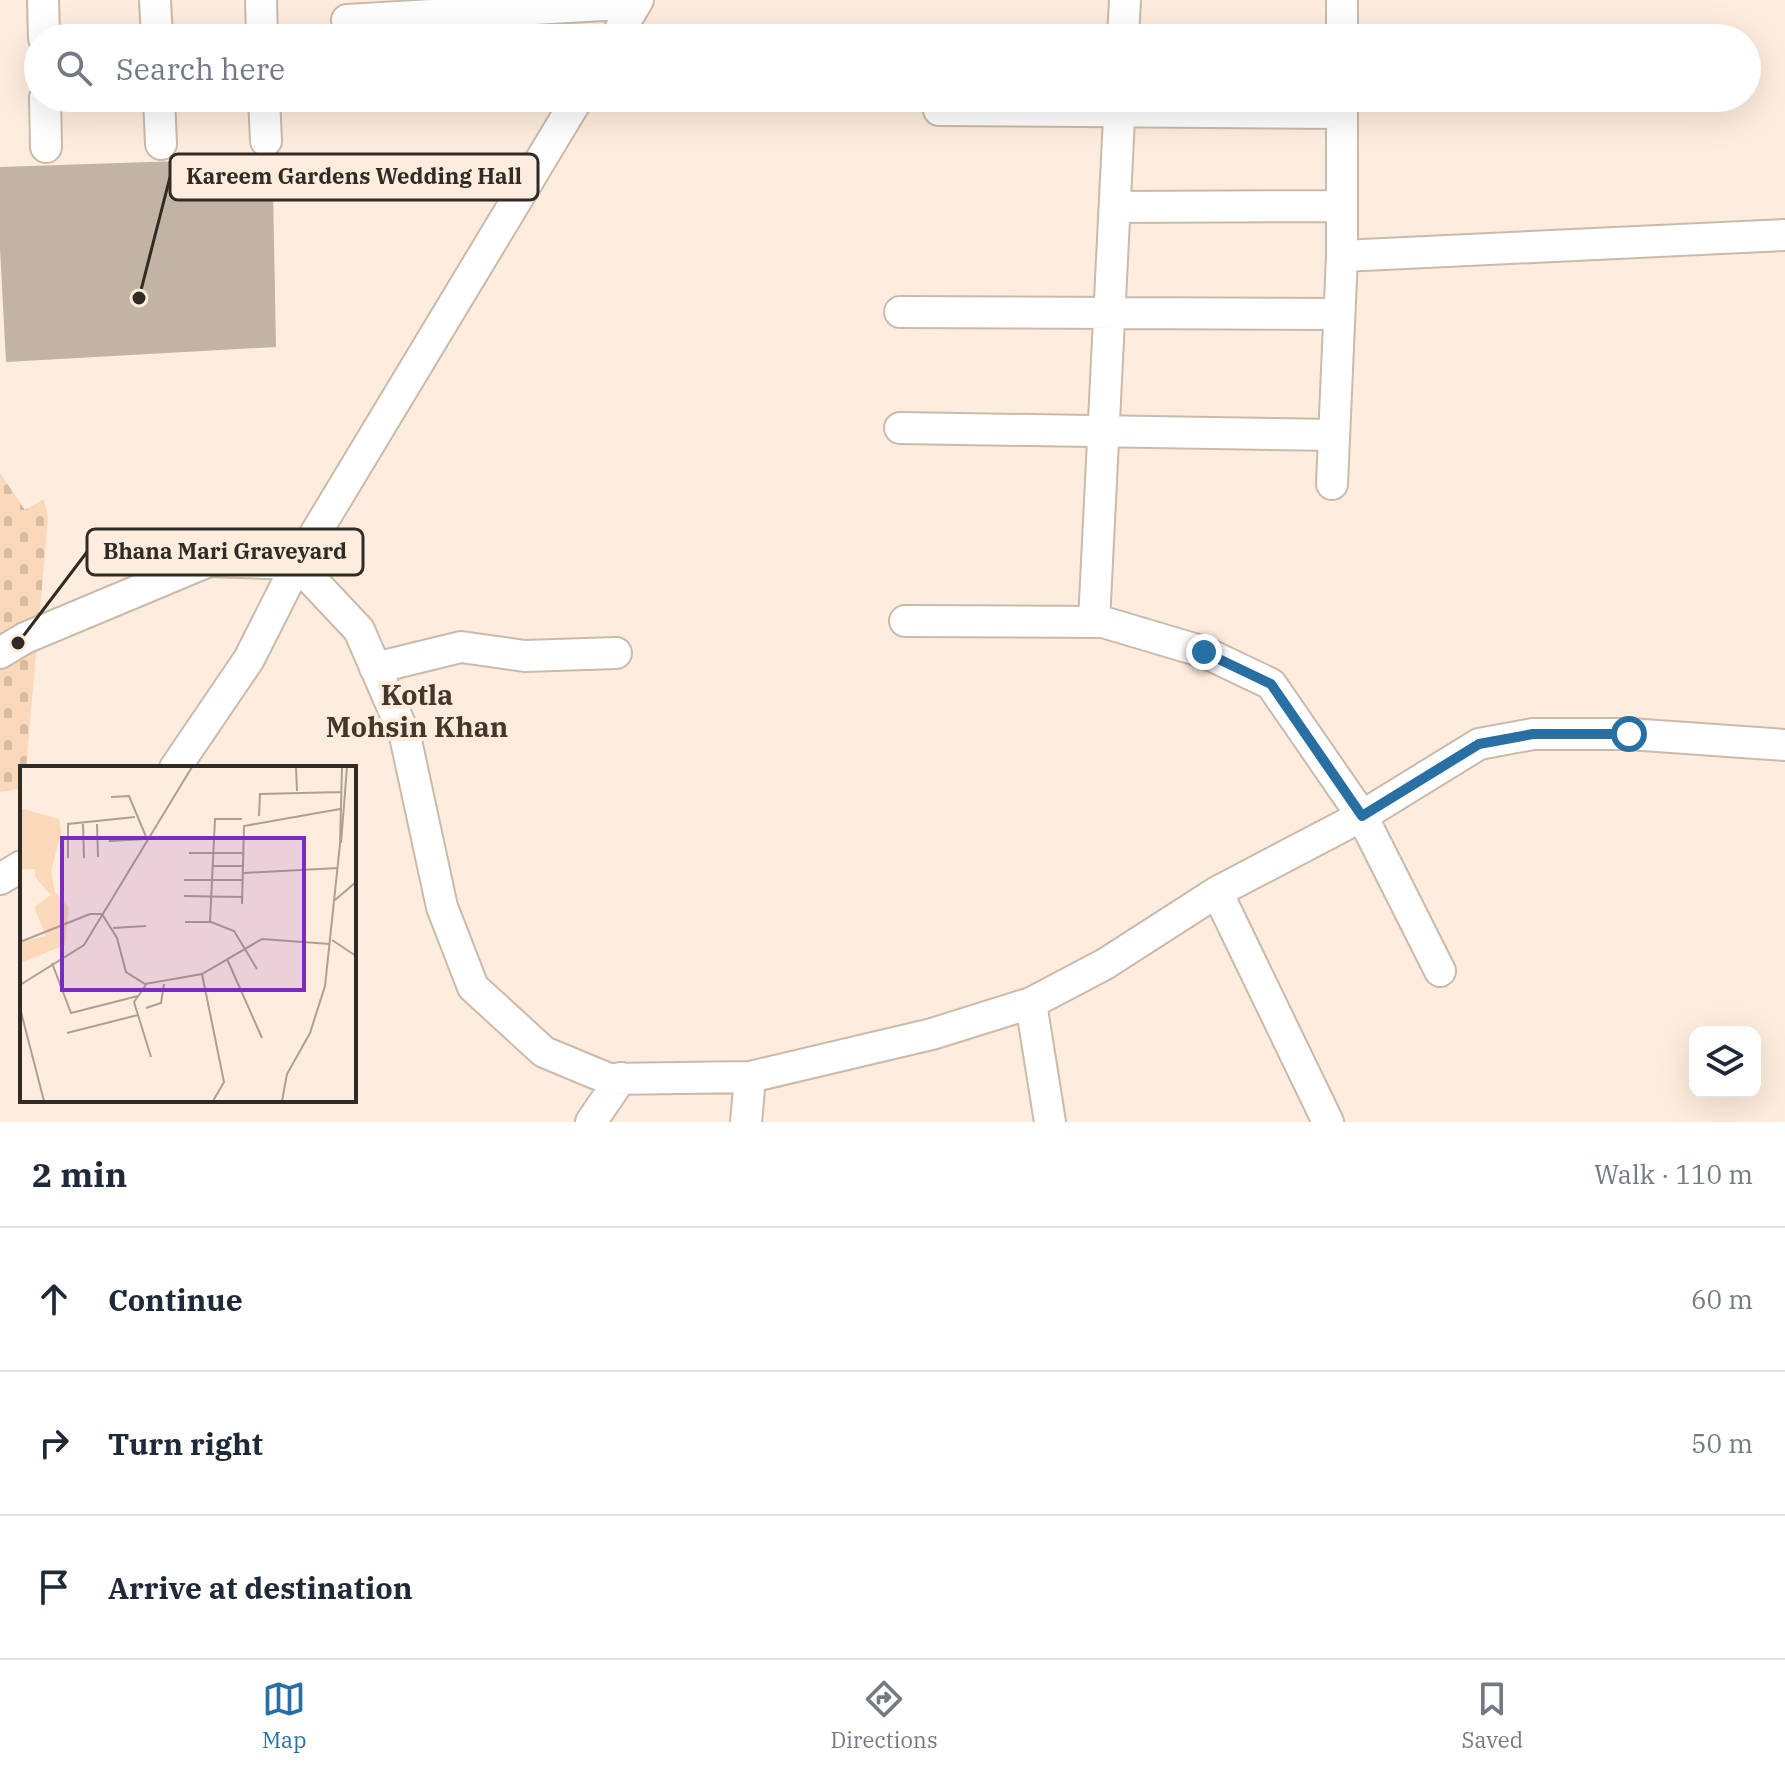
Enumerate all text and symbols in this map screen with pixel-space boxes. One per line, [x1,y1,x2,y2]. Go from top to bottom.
search box [24,24,1761,112]
icon: search [52,46,96,90]
text: Search here [116,49,285,88]
callout: Kareem Gardens Wedding Hall [170,154,538,200]
text: Kareem Gardens Wedding Hall [186,161,522,190]
callout: Bhana Mari Graveyard [87,529,363,575]
text: Bhana Mari Graveyard [103,536,347,565]
route end [1186,634,1222,670]
district label: Kotla Mohsin Khan [326,676,508,745]
route start [1611,716,1647,752]
inset map [20,766,356,1102]
map controls [1689,1026,1761,1098]
button: layers [1689,1026,1761,1098]
text: 2 min [32,1152,127,1196]
text: Walk · 110 m [1594,1157,1753,1191]
icon: ahead [32,1277,76,1321]
text: Continue [108,1280,243,1319]
text: 60 m [1691,1282,1753,1316]
icon: right [32,1421,76,1465]
text: Turn right [108,1424,263,1463]
text: 50 m [1691,1426,1753,1460]
icon: arrive [32,1565,76,1609]
text: Arrive at destination [108,1568,413,1607]
tab: Map [262,1677,307,1754]
tab: Directions [830,1677,938,1754]
tab: Saved [1461,1677,1523,1754]

